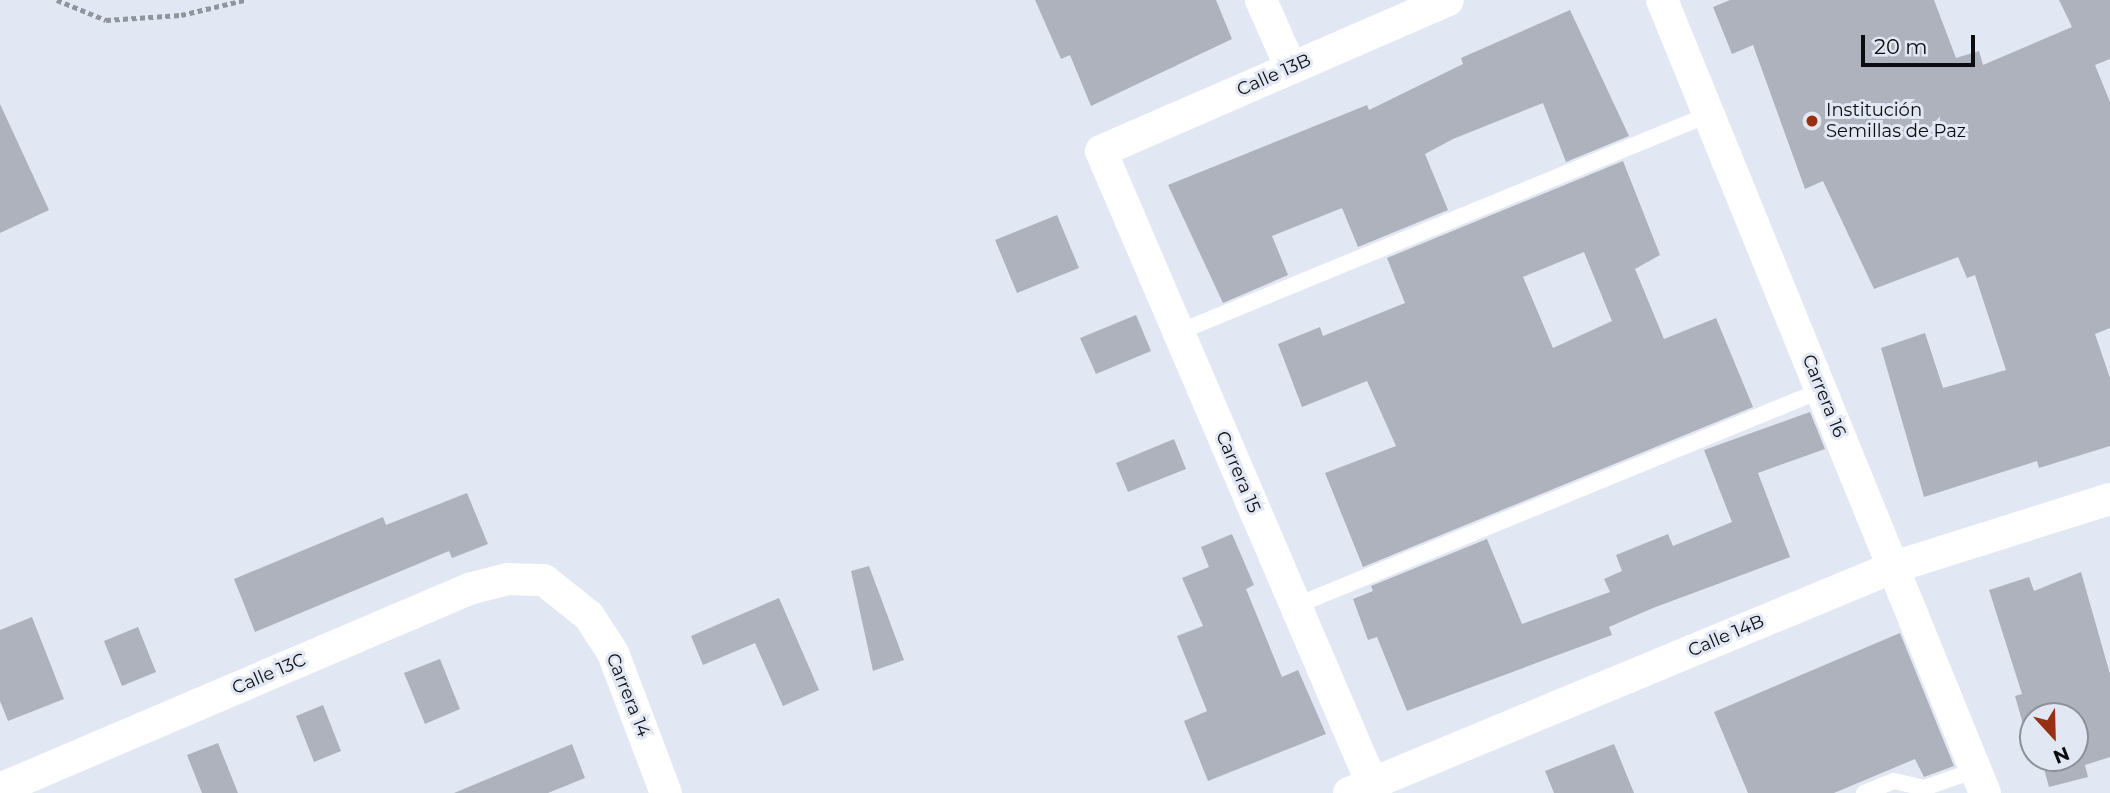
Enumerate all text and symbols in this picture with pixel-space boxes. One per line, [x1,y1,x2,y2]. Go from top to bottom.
scale bar [1865,21,1979,65]
text: 20 m [1874,34,1928,59]
street label: Calle 13B [1234,49,1314,101]
place label: Institución Semillas de Paz [1826,100,1966,142]
marker: Institución Semillas de Paz [1804,113,1820,129]
street label: Carrera 16 [1798,351,1850,441]
street label: Carrera 15 [1211,428,1265,516]
street label: Calle 14B [1685,610,1767,662]
street label: Calle 13C [229,649,309,699]
street label: Carrera 14 [601,650,655,740]
north arrow [2019,702,2089,772]
text: N [2050,742,2073,769]

